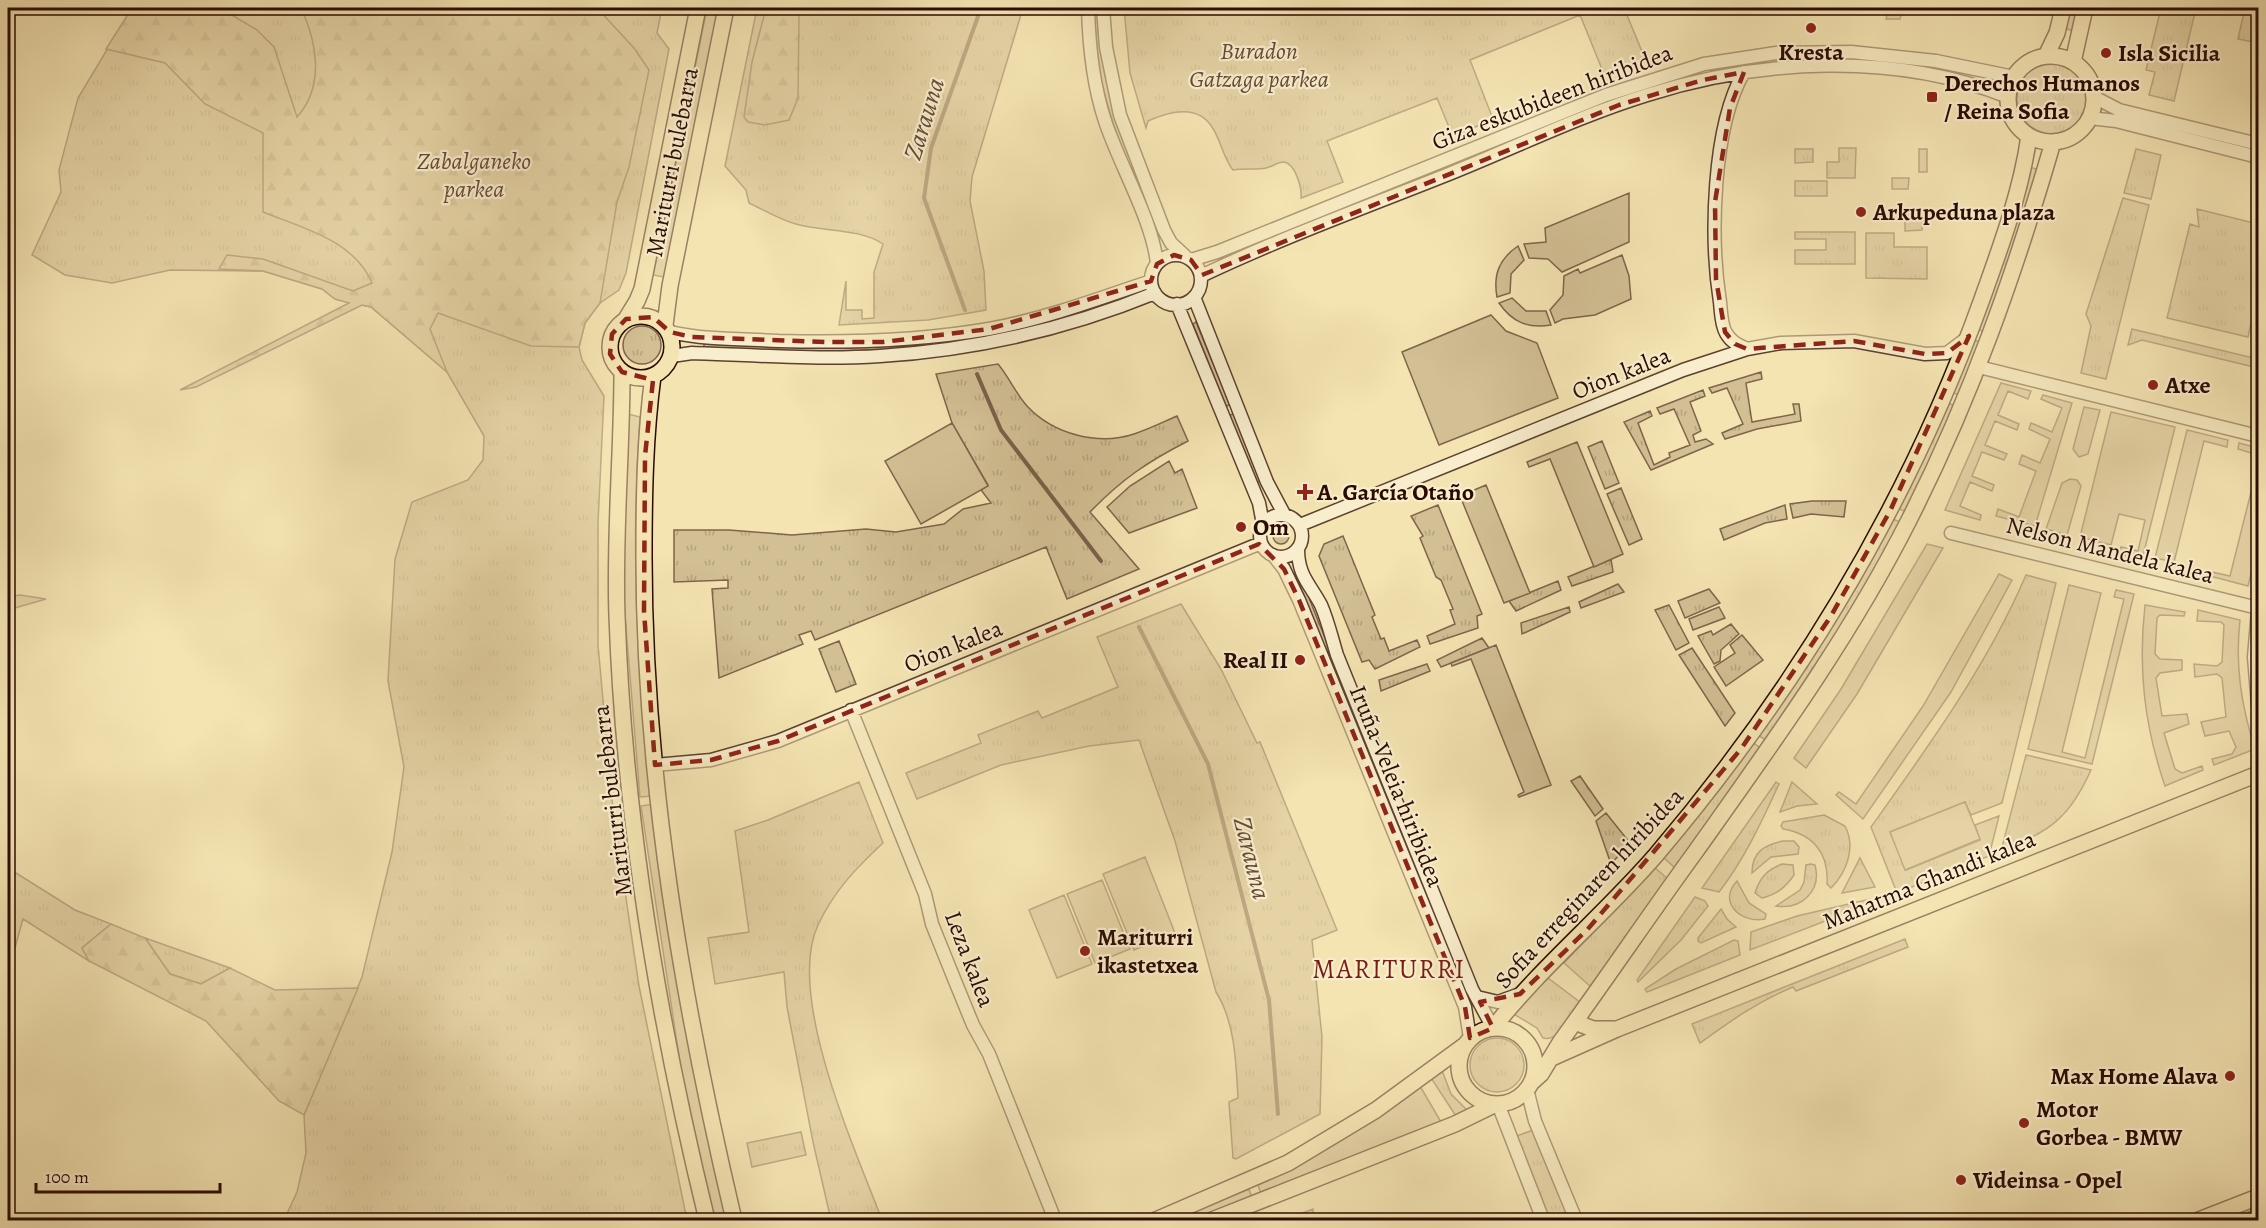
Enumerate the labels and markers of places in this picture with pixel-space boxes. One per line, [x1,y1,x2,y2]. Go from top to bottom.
marker: Kresta [1804,21,1818,35]
place label: Kresta [1778,36,1844,68]
place label: Isla Sicilia [2118,37,2221,69]
marker: Isla Sicilia [2099,46,2113,60]
place label: Derechos Humanos / Reina Sofia [1944,67,2140,127]
marker: Derechos Humanos / Reina Sofia [1925,90,1939,104]
place label: Arkupeduna plaza [1872,196,2056,228]
marker: Arkupeduna plaza [1854,205,1868,219]
place label: Atxe [2164,369,2211,401]
marker: Atxe [2146,378,2160,392]
place label: A. García Otaño [1316,476,1474,508]
marker: A. García Otaño [1298,485,1312,499]
place label: Om [1253,511,1289,543]
marker: Om [1234,520,1248,534]
place label: Real II [1223,644,1288,676]
marker: Real II [1293,653,1307,667]
place label: Mariturri ikastetxea [1097,921,1199,981]
marker: Mariturri ikastetxea [1078,944,1092,958]
place label: Max Home Alava [2050,1060,2218,1092]
marker: Max Home Alava [2223,1069,2237,1083]
place label: Motor Gorbea - BMW [2036,1093,2183,1153]
marker: Motor Gorbea - BMW [2017,1116,2031,1130]
place label: Videinsa - Opel [1972,1164,2123,1196]
marker: Videinsa - Opel [1954,1173,1968,1187]

